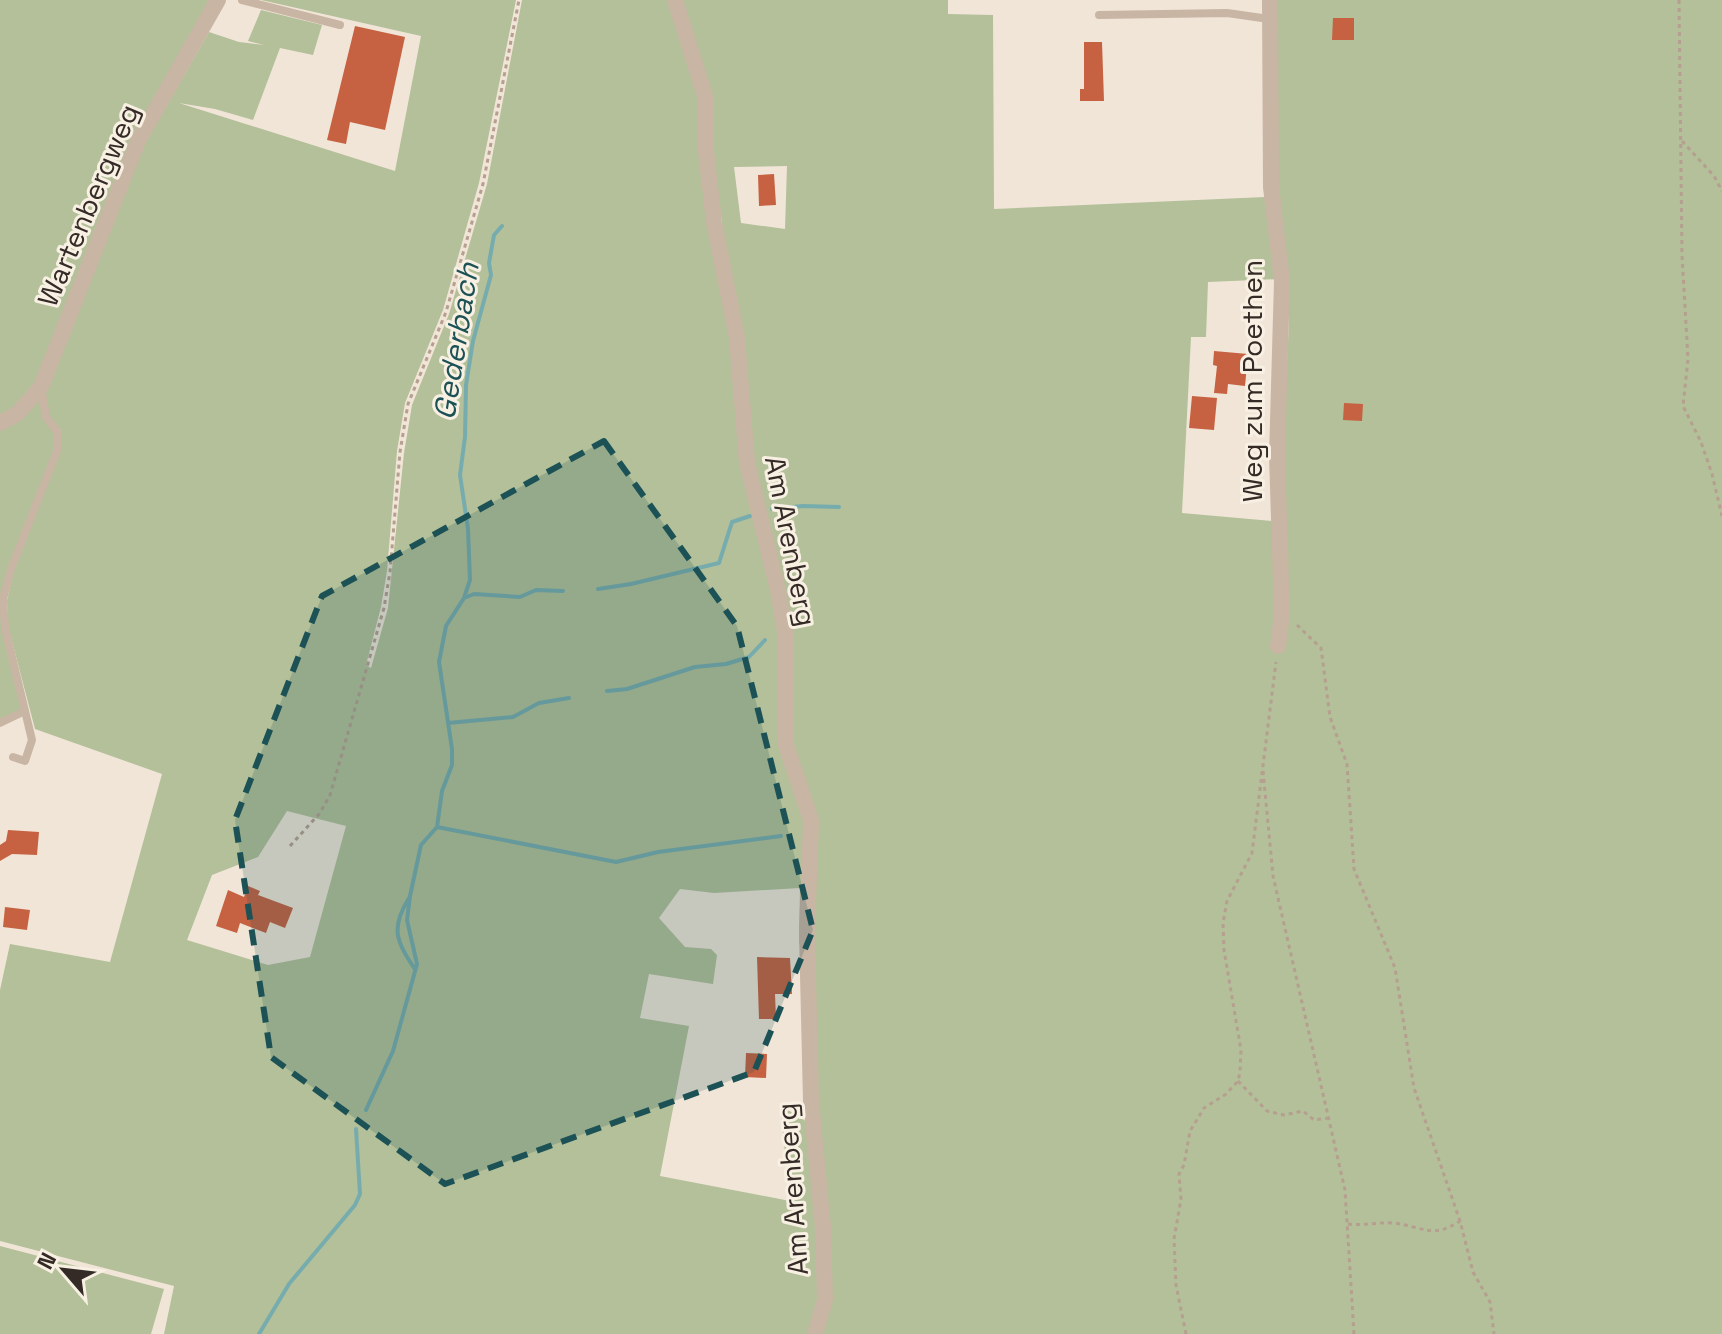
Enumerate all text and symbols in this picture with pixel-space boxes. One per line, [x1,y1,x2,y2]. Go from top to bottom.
street label: Wartenbergweg [29,98,147,312]
water label: Gederbach [424,259,488,422]
street label: Weg zum Poethen [1234,260,1270,502]
street label: Am Arenberg [757,453,825,629]
street label: Am Arenberg [768,1102,816,1276]
north arrow [24,1230,104,1310]
text: N [31,1248,62,1274]

